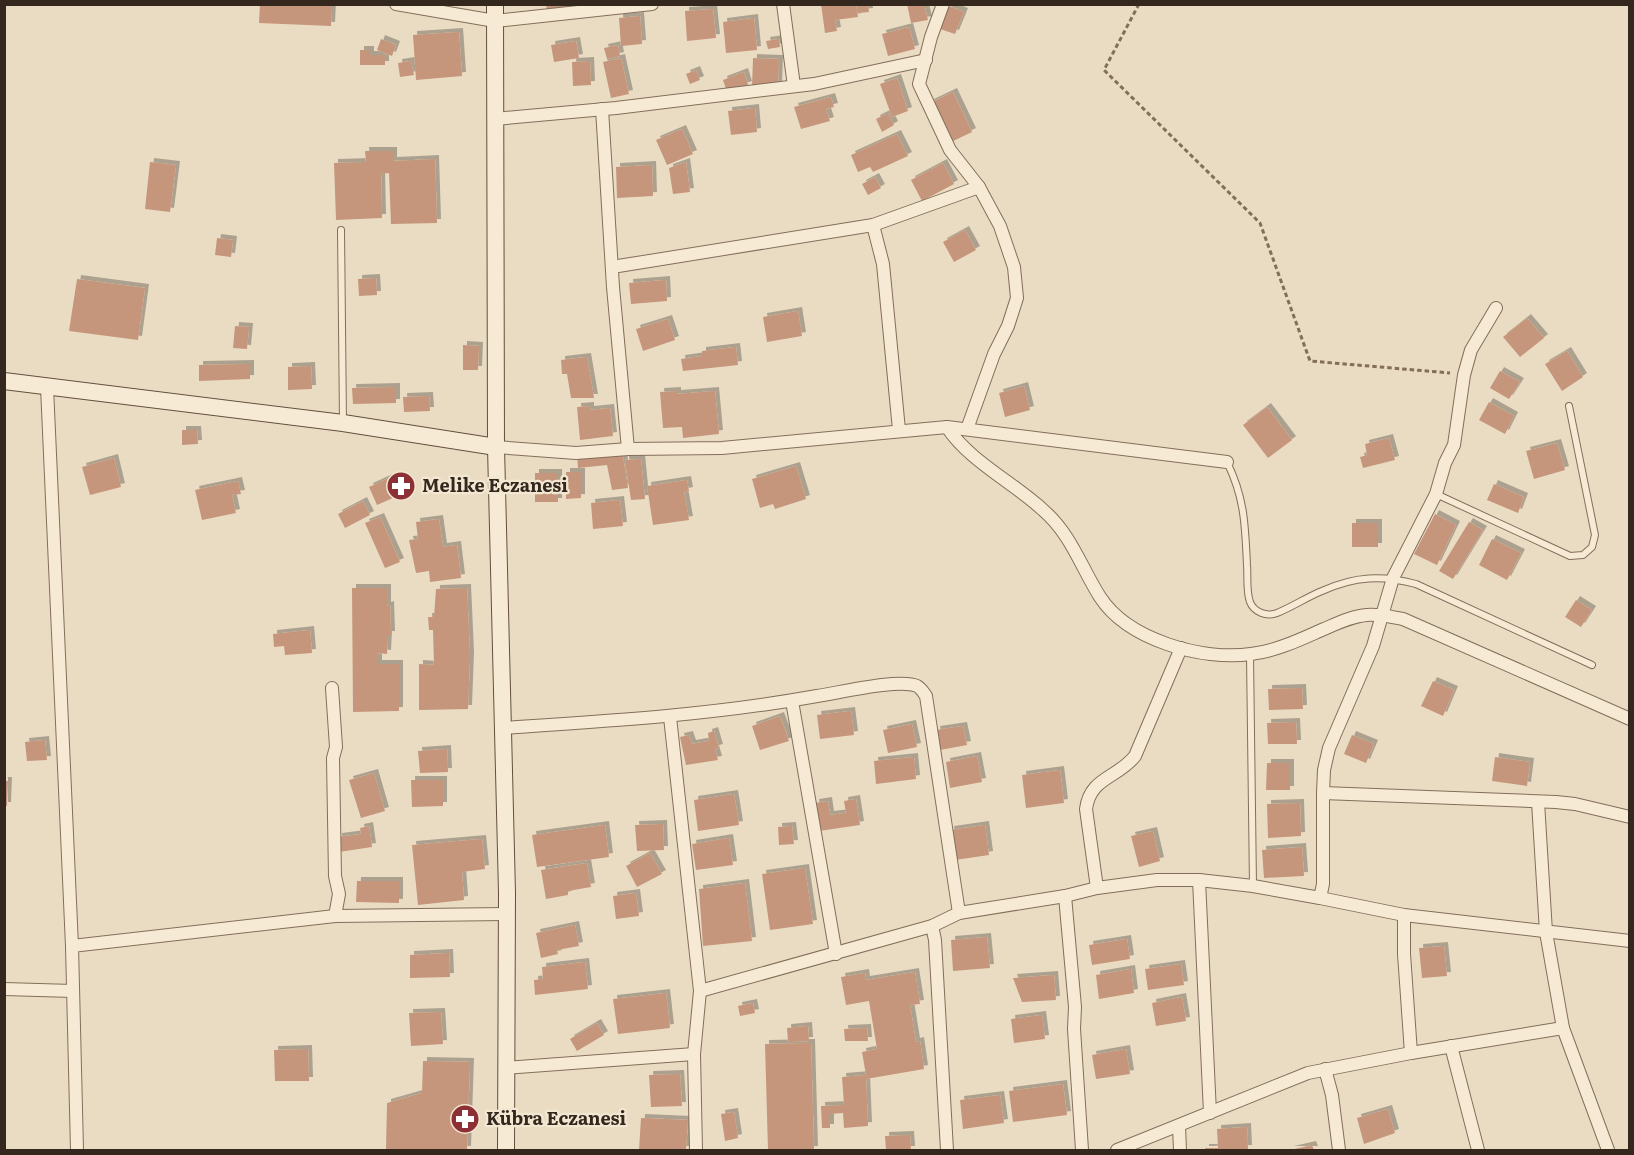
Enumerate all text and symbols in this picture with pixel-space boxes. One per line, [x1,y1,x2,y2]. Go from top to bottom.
pharmacy icon: Melike Eczanesi [385,470,417,502]
place label: Melike Eczanesi [422,471,568,498]
pharmacy icon: Kübra Eczanesi [449,1103,481,1135]
place label: Kübra Eczanesi [486,1104,627,1131]

